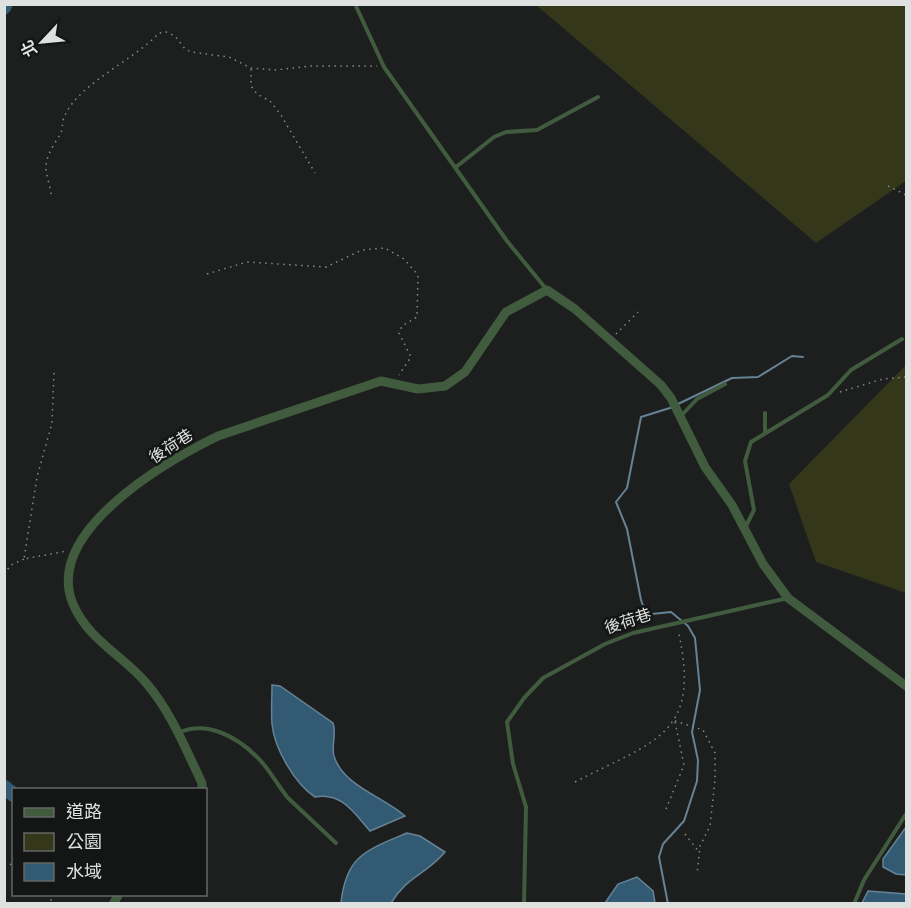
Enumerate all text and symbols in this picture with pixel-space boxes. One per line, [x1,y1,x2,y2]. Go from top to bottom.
north arrow [12,12,72,72]
text: 北 [17,37,41,60]
street label: 後荷巷 [146,425,196,467]
street label: 後荷巷 [602,605,654,637]
legend [12,788,207,896]
text: 道路 [66,801,102,822]
text: 公園 [66,831,102,852]
text: 水域 [66,861,102,882]

